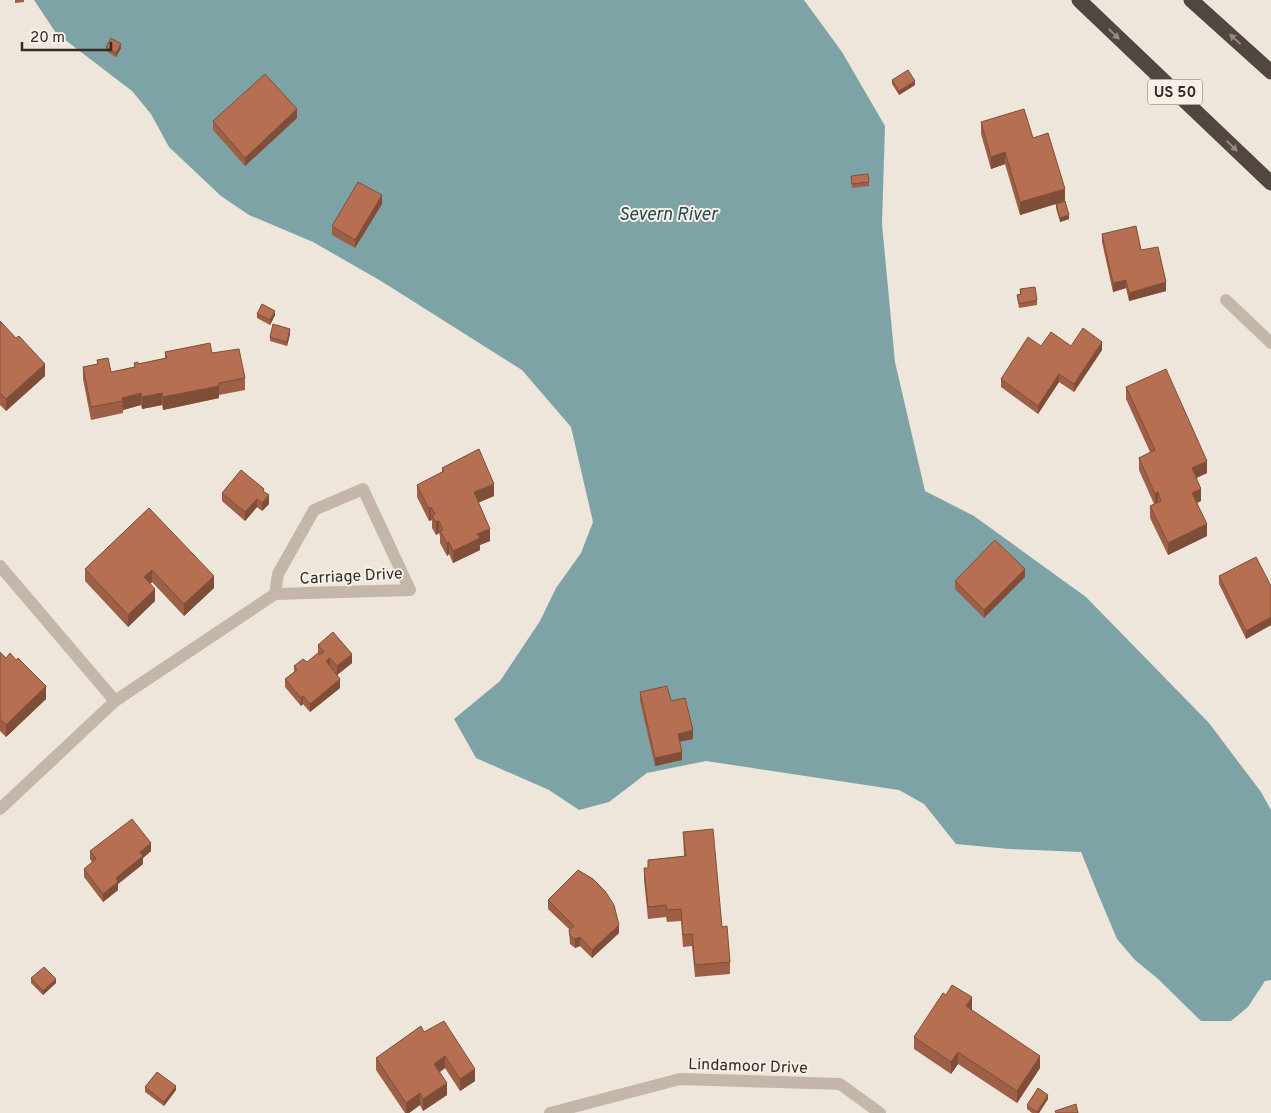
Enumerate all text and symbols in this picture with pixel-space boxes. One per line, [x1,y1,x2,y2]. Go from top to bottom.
scale bar [22,20,111,52]
one-way arrow [1108,28,1120,40]
text: 20 m [30,29,65,48]
one-way arrow [1228,34,1241,45]
road number: US 50 [1148,80,1202,104]
one-way arrow [1225,140,1237,152]
water label: Severn River [619,204,719,227]
street label: Carriage Drive [299,564,403,590]
street label: Lindamoor Drive [688,1055,808,1079]

